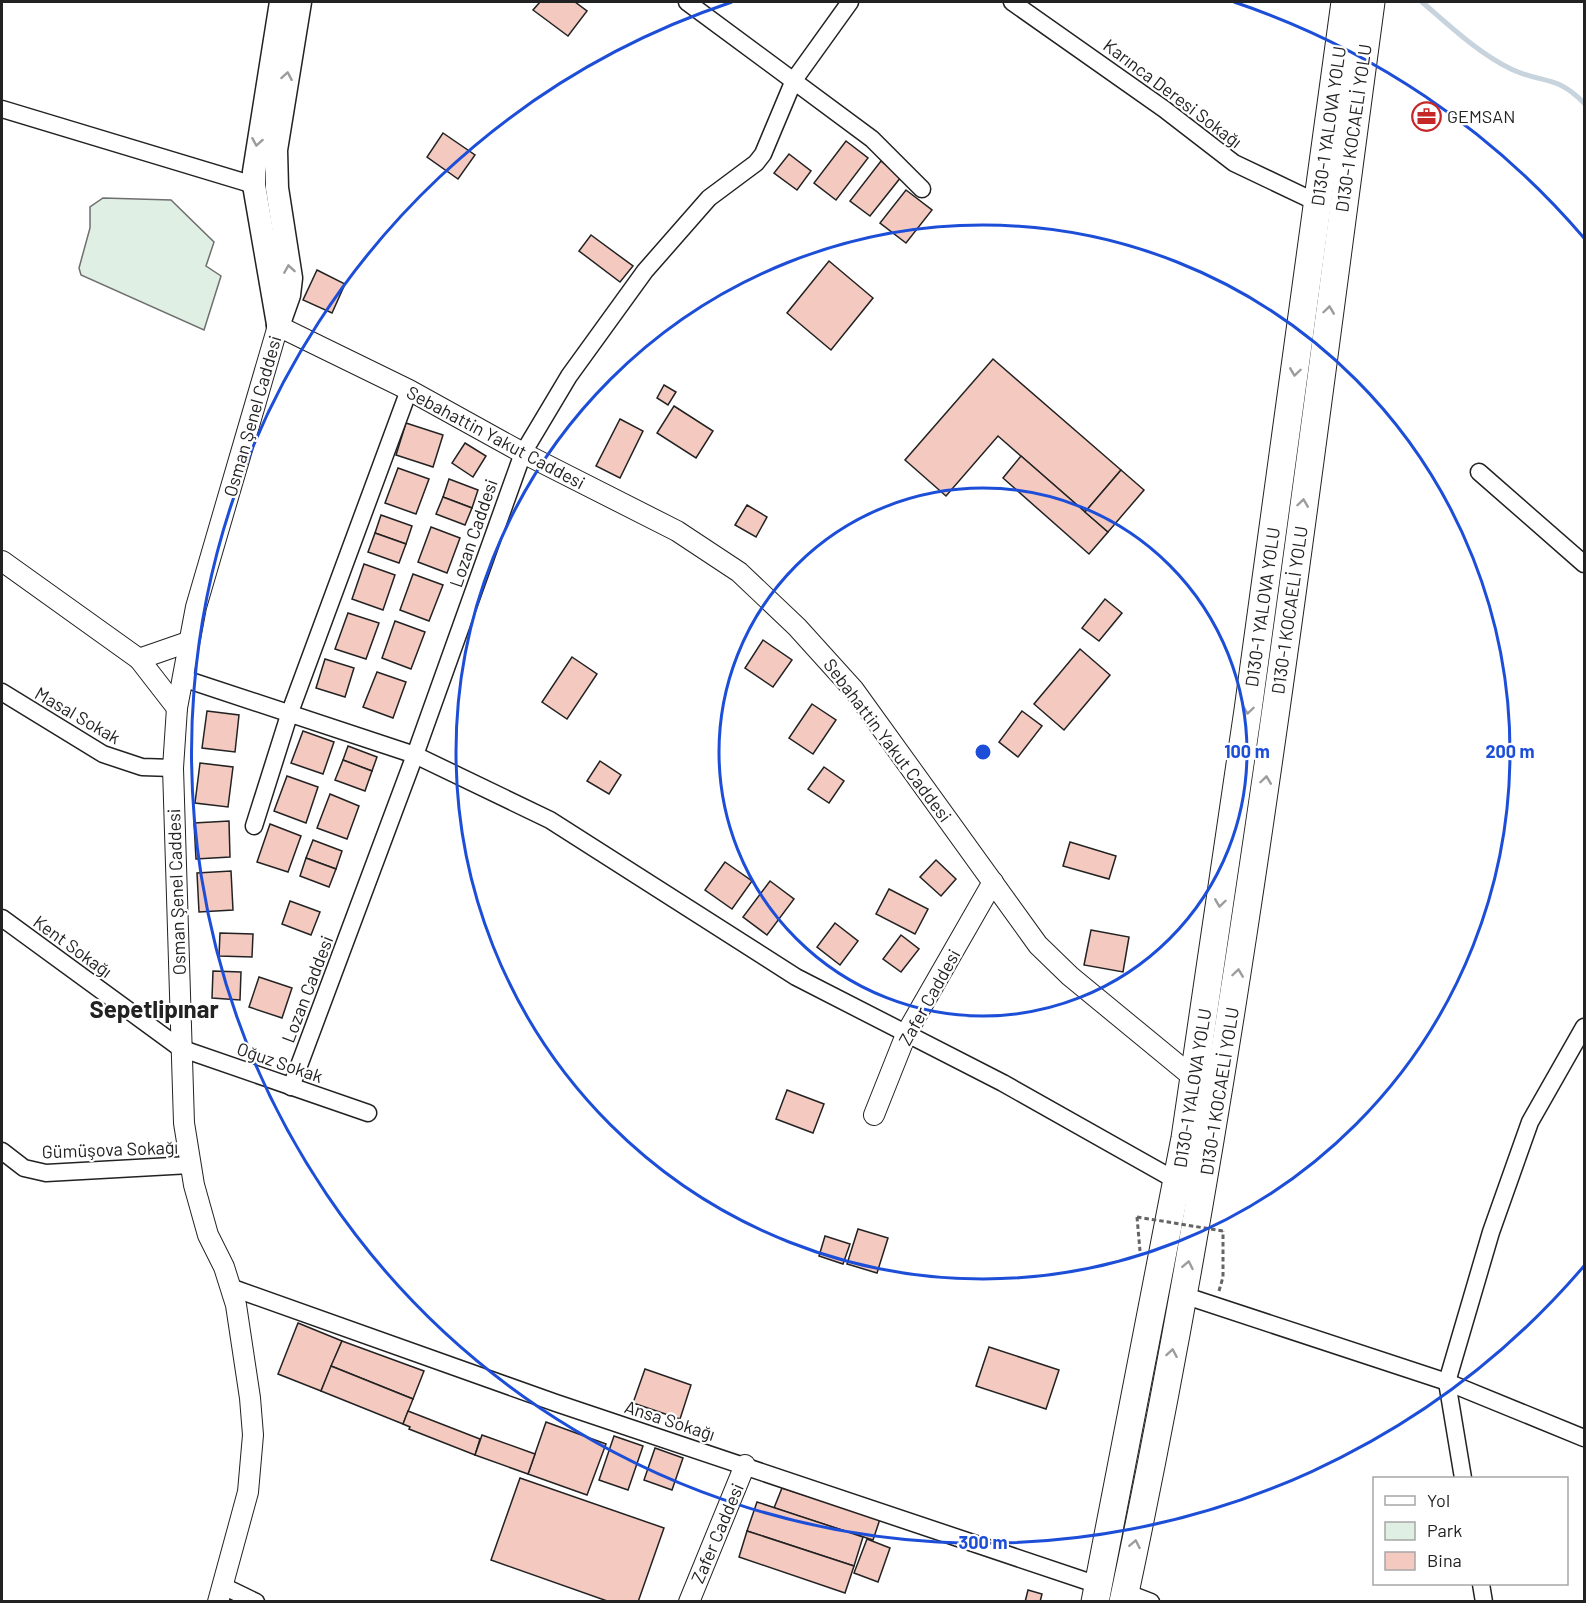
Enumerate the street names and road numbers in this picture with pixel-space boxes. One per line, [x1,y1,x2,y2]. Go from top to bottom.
street label: Karınca Deresi Sokağı [1099,34,1247,152]
street label: D130-1 KOCAELİ YOLU [1330,42,1376,214]
street label: D130-1 YALOVA YOLU [1306,45,1350,207]
street label: Osman Şenel Caddesi [218,333,286,499]
street label: Sebahattin Yakut Caddesi [403,381,589,493]
street label: Lozan Caddesi [444,476,502,590]
street label: D130-1 KOCAELİ YOLU [1266,524,1312,696]
street label: D130-1 YALOVA YOLU [1240,526,1284,688]
street label: Sebahattin Yakut Caddesi [819,654,957,826]
street label: Masal Sokak [31,682,125,748]
street label: Osman Şenel Caddesi [162,808,190,976]
street label: Kent Sokağı [29,910,117,982]
street label: Lozan Caddesi [277,932,337,1046]
street label: Zafer Caddesi [894,945,964,1049]
street label: D130-1 KOCAELİ YOLU [1195,1005,1243,1177]
street label: D130-1 YALOVA YOLU [1169,1007,1215,1169]
street label: Oğuz Sokak [234,1037,326,1087]
street label: Gümüşova Sokağı [41,1136,179,1162]
street label: Ansa Sokağı [622,1395,718,1445]
street label: Zafer Caddesi [686,1480,748,1586]

